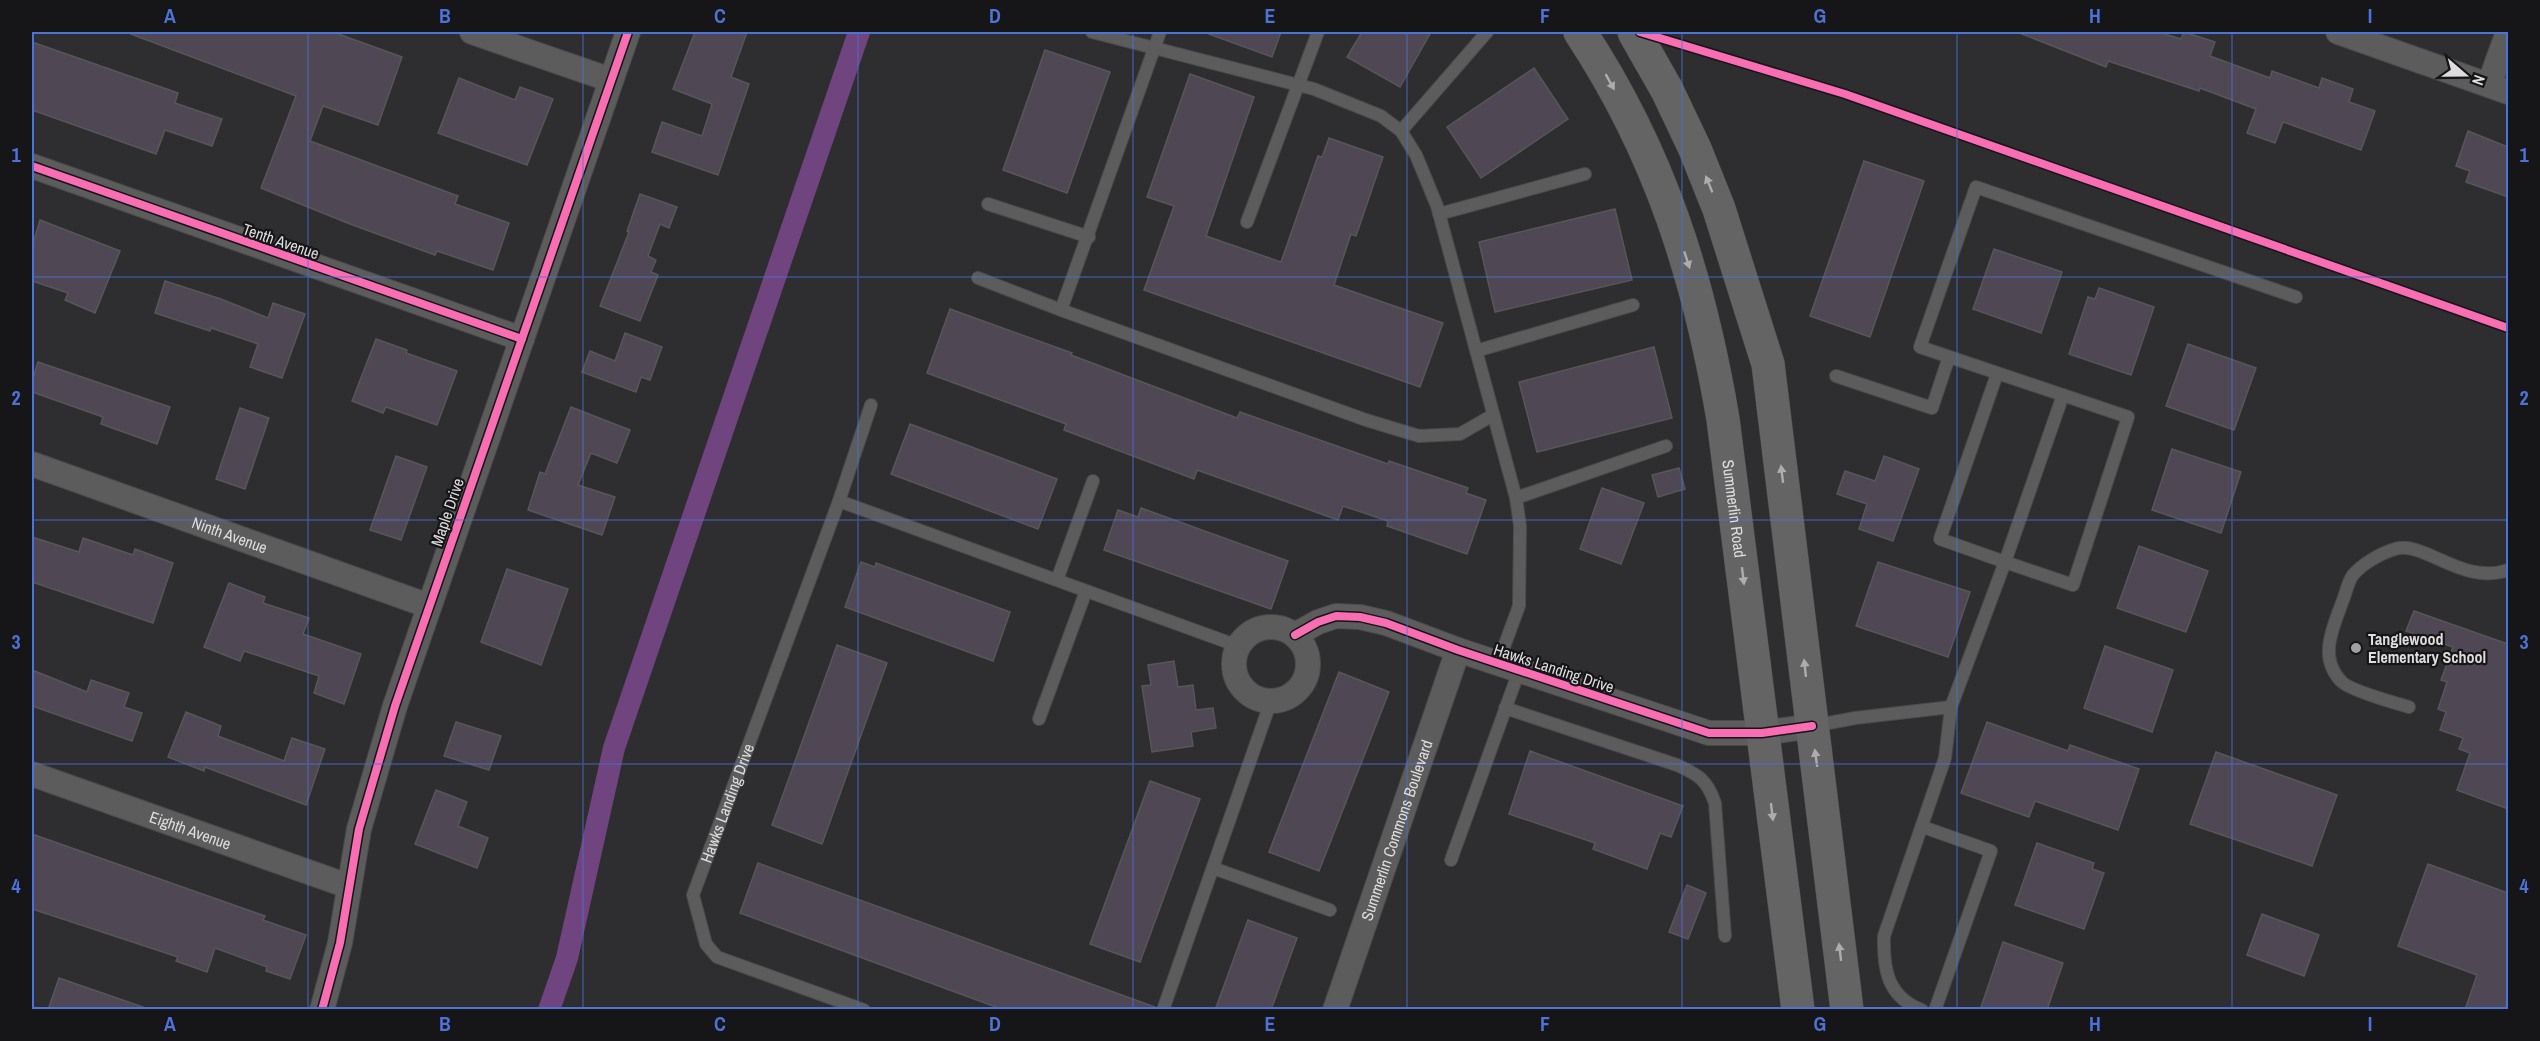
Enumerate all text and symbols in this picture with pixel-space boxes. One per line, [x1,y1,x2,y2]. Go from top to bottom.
text: A [164,2,176,29]
text: B [439,2,451,29]
text: C [714,2,726,29]
text: D [989,2,1001,29]
text: E [1265,2,1276,29]
text: F [1540,2,1550,29]
text: G [1814,2,1826,29]
text: H [2089,2,2101,29]
text: I [2368,2,2372,29]
north arrow [2435,45,2495,105]
text: N [2467,72,2491,88]
one-way arrow [1605,73,1615,90]
text: 1 [11,141,21,168]
text: 1 [2519,141,2529,168]
one-way arrow [1704,175,1714,193]
street label: Tenth Avenue [240,218,322,264]
one-way arrow [1683,251,1693,269]
text: 2 [11,384,21,411]
text: 2 [2519,384,2529,411]
street label: Summerlin Road [1717,458,1751,559]
one-way arrow [1777,464,1787,483]
street label: Maple Drive [425,475,469,549]
street label: Ninth Avenue [189,511,270,558]
one-way arrow [1738,566,1747,585]
text: 3 [11,628,21,655]
place label: Tanglewood Elementary School [2368,628,2486,668]
text: 3 [2519,628,2529,655]
street label: Hawks Landing Drive [1491,638,1617,698]
marker: Tanglewood Elementary School [2349,641,2363,655]
one-way arrow [1801,658,1810,677]
street label: Summerlin Commons Boulevard [1355,737,1438,924]
street label: Hawks Landing Drive [695,740,759,866]
one-way arrow [1812,748,1821,767]
one-way arrow [1768,803,1777,822]
street label: Eighth Avenue [147,806,234,855]
text: 4 [11,872,21,899]
text: 4 [2519,872,2529,899]
one-way arrow [1835,942,1844,961]
text: A [164,1010,176,1037]
text: B [439,1010,451,1037]
text: C [714,1010,726,1037]
text: D [989,1010,1001,1037]
text: E [1265,1010,1276,1037]
text: F [1540,1010,1550,1037]
text: G [1814,1010,1826,1037]
text: H [2089,1010,2101,1037]
text: I [2368,1010,2372,1037]

